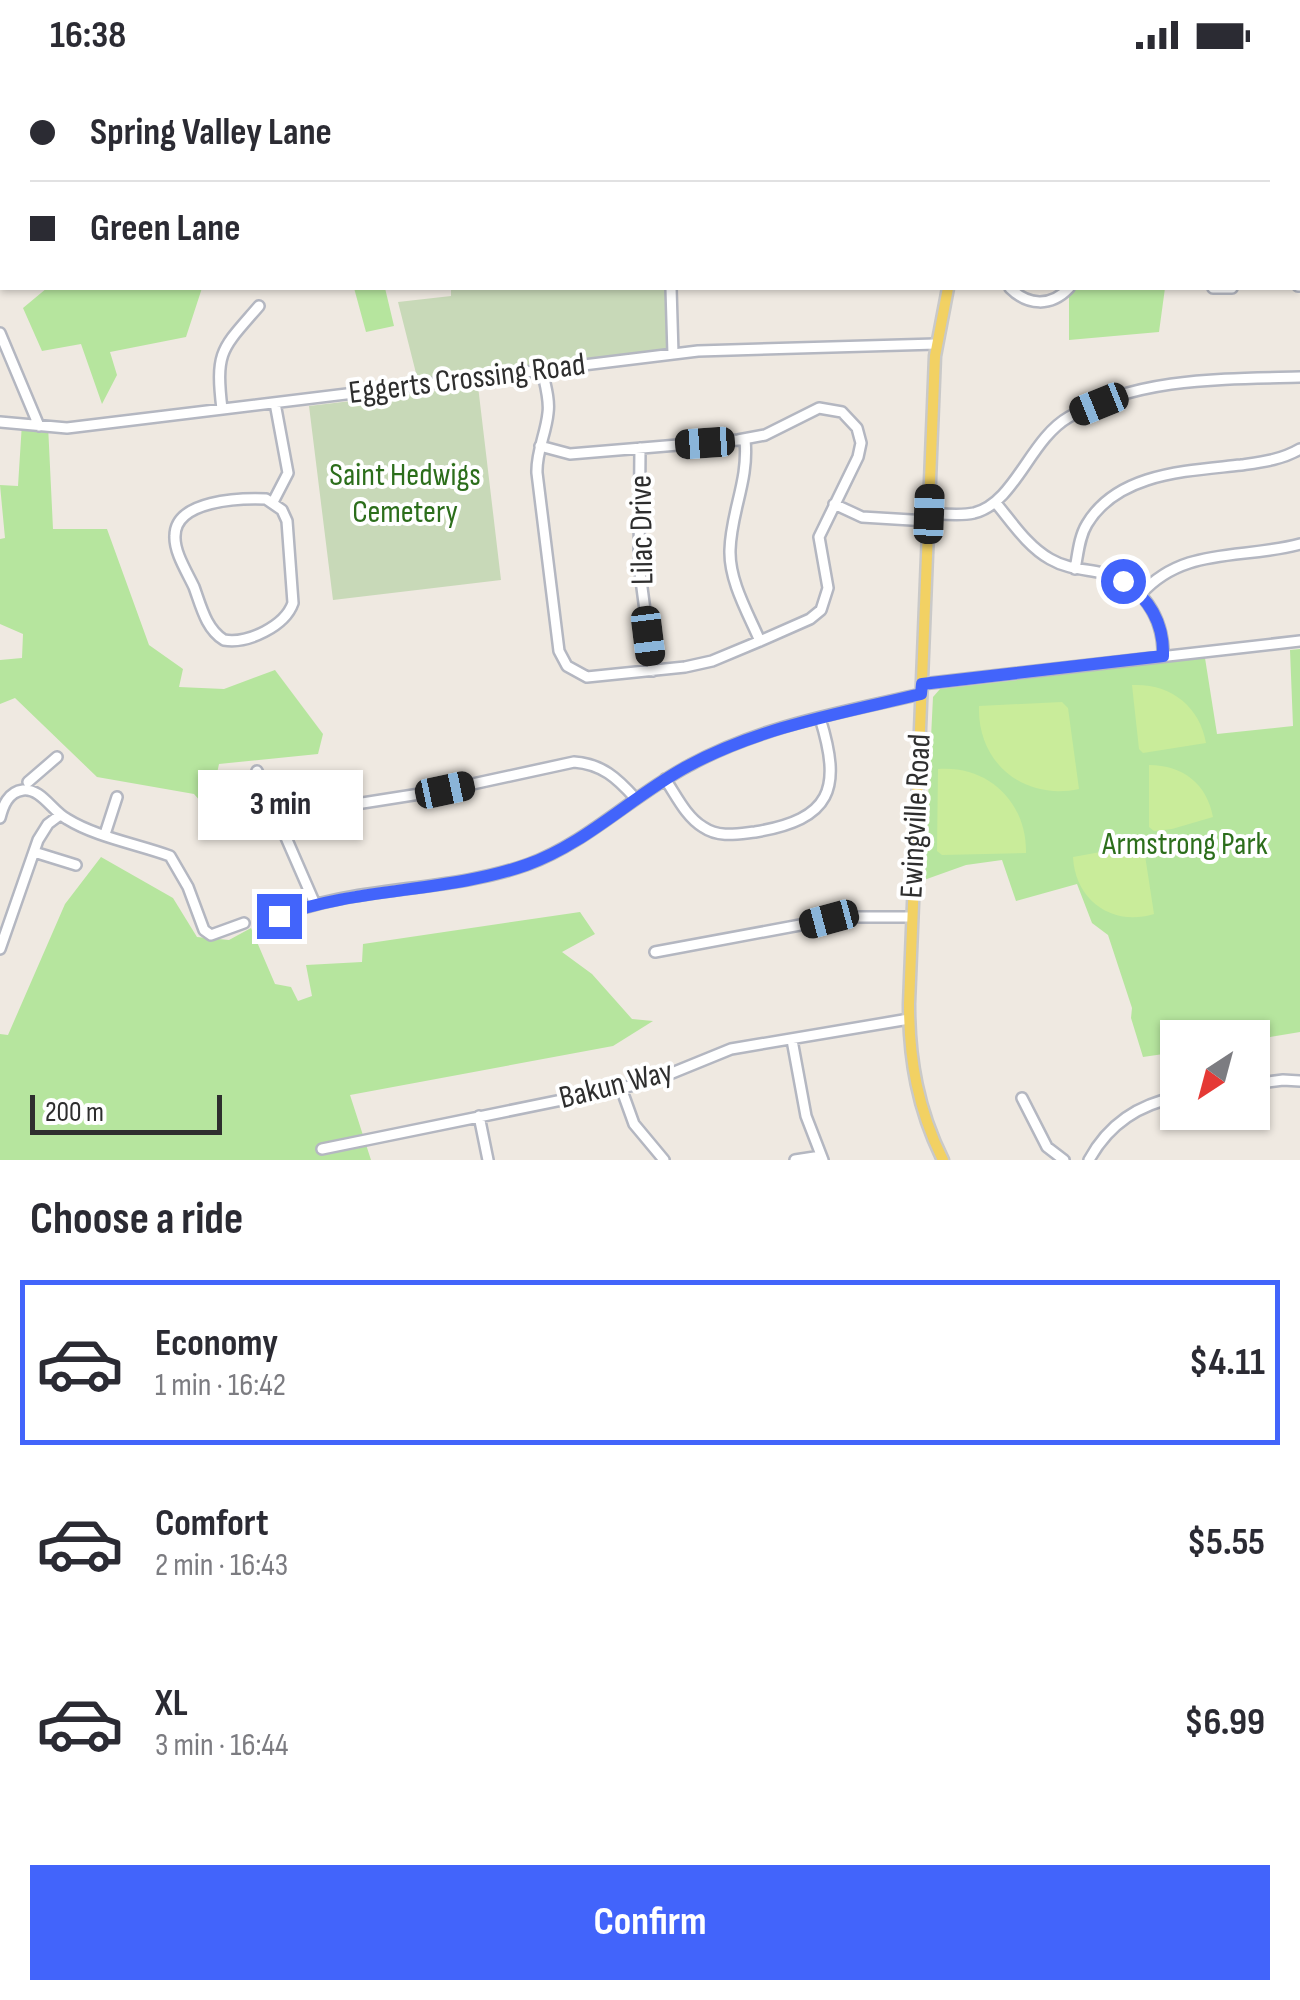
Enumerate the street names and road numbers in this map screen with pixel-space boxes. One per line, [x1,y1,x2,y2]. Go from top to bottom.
street label: Eggerts Crossing Road [347,345,587,413]
street label: Lilac Drive [622,475,662,585]
street label: Ewingville Road [892,733,940,899]
street label: Bakun Way [555,1052,677,1118]

